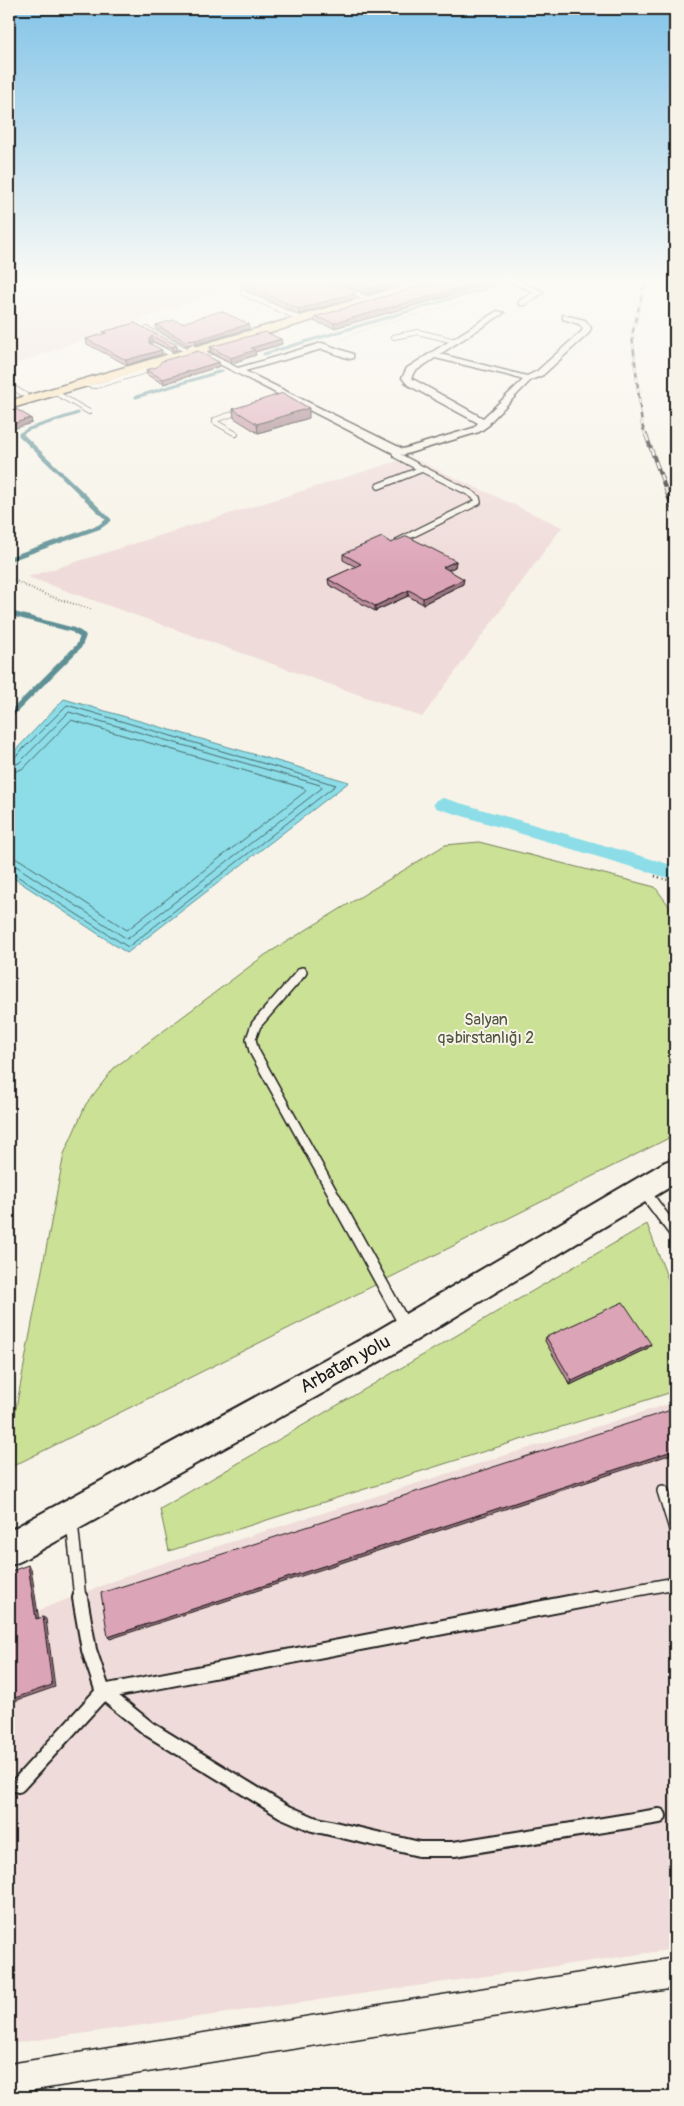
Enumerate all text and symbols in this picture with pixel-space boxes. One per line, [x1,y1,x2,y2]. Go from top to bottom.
park label: Salyan qəbirstanlığı 2 [438,1010,534,1048]
street label: Arbatan yolu [295,1329,395,1399]

